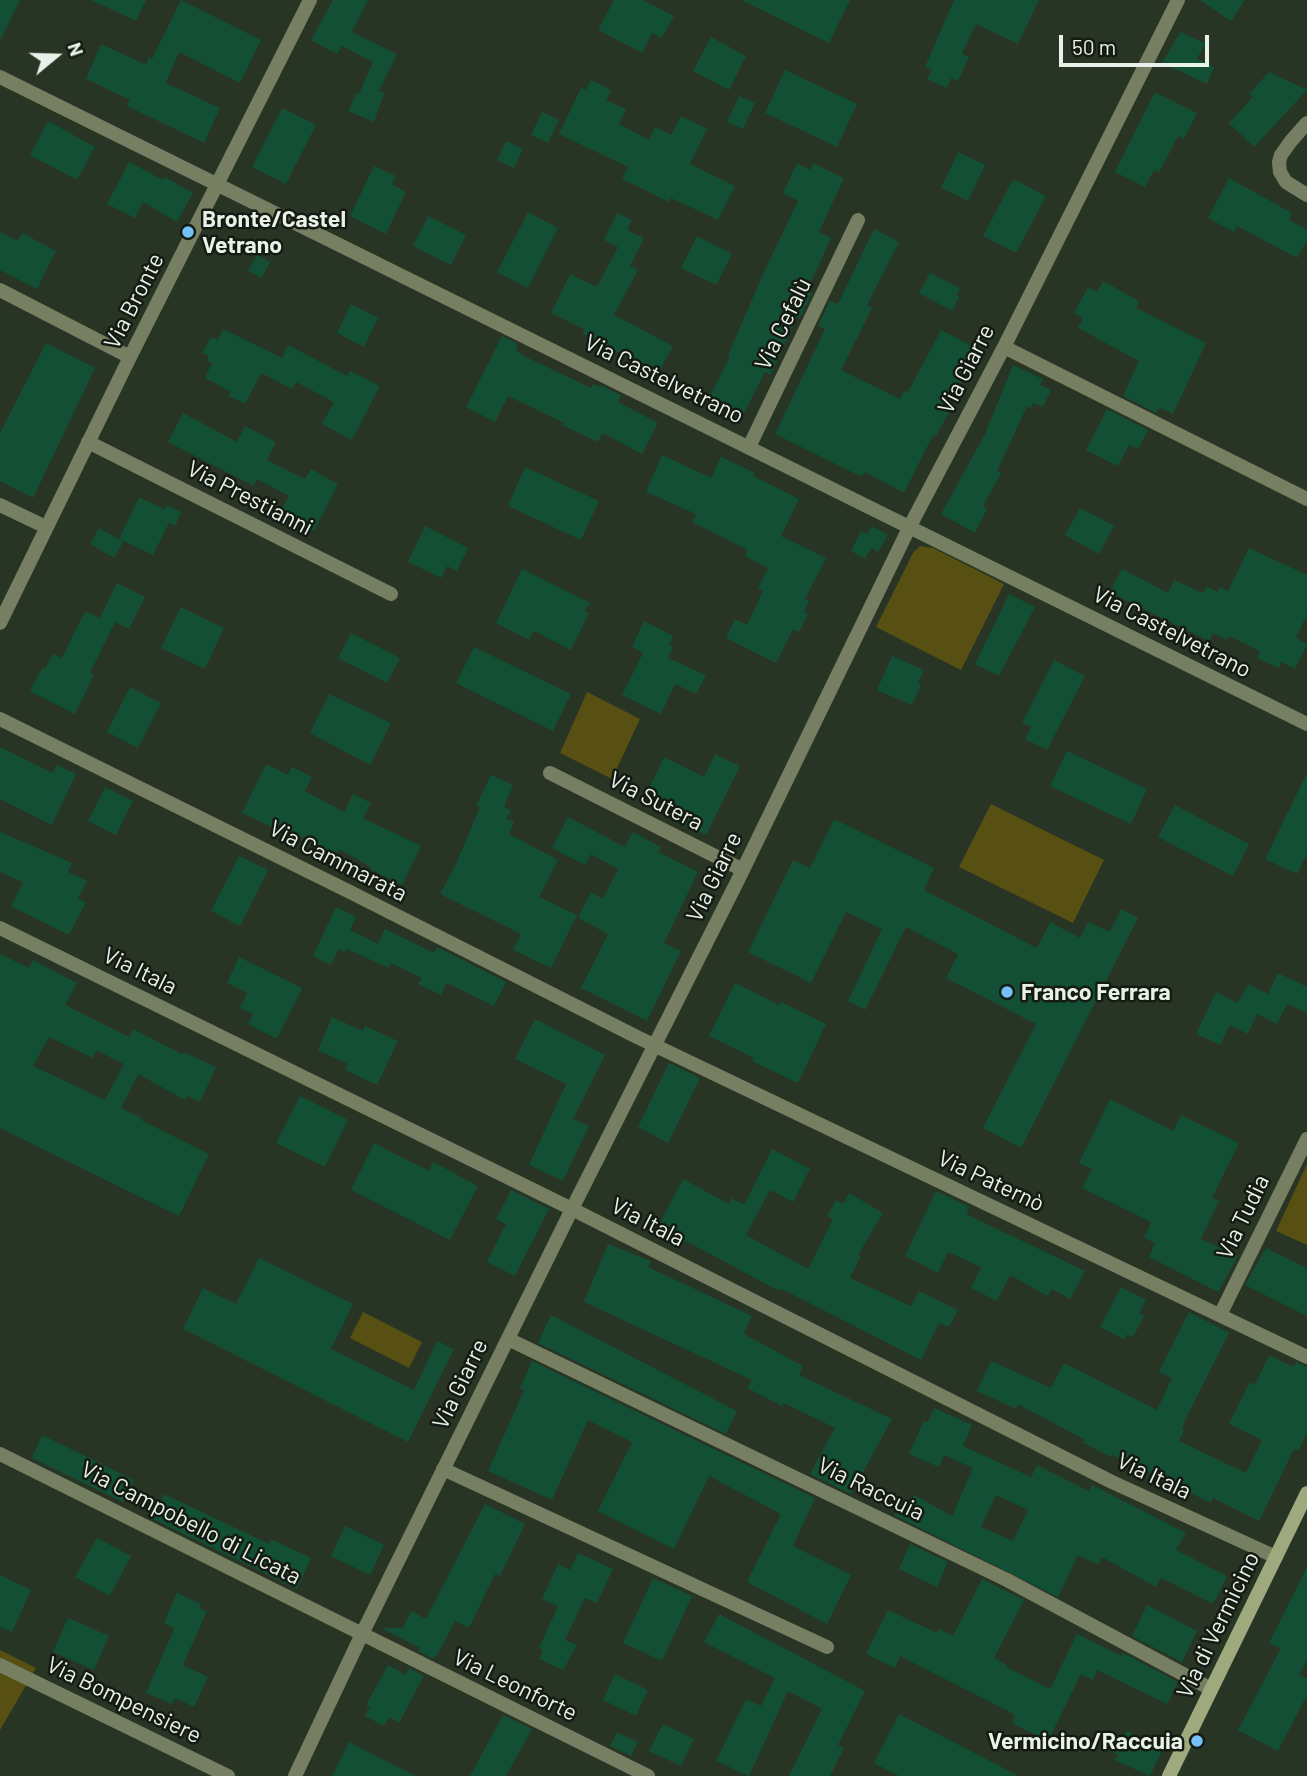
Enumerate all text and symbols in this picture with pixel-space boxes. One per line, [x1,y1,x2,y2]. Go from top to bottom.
north arrow [21,21,91,91]
scale bar [1062,21,1212,65]
text: 50 m [1072,34,1116,59]
text: N [63,39,89,59]
place label: Bronte/Castel Vetrano [202,205,346,259]
marker: Bronte/Castel Vetrano [180,224,196,240]
street label: Via Bronte [98,249,170,353]
street label: Via Cefalù [749,273,817,375]
street label: Via Giarre [932,320,1000,418]
street label: Via Castelvetrano [580,329,748,429]
street label: Via Prestianni [183,455,317,541]
street label: Via Castelvetrano [1088,580,1256,684]
street label: Via Sutera [604,766,708,836]
street label: Via Cammarata [264,814,412,908]
street label: Via Giarre [680,828,748,926]
street label: Via Itala [98,941,182,1001]
place label: Franco Ferrara [1021,978,1171,1006]
marker: Franco Ferrara [999,984,1015,1000]
street label: Via Paternò [933,1144,1049,1218]
street label: Via Tudia [1211,1170,1275,1264]
street label: Via Itala [607,1192,689,1252]
street label: Via Giarre [426,1335,494,1433]
street label: Via Itala [1112,1447,1196,1505]
street label: Via Raccuia [813,1451,929,1527]
street label: Via Campobello di Licata [76,1455,306,1591]
street label: Via di Vermicino [1171,1547,1265,1703]
street label: Via Leonforte [448,1643,582,1727]
street label: Via Bompensiere [42,1651,206,1749]
place label: Vermicino/Raccuia [988,1727,1183,1755]
marker: Vermicino/Raccuia [1189,1733,1205,1749]

